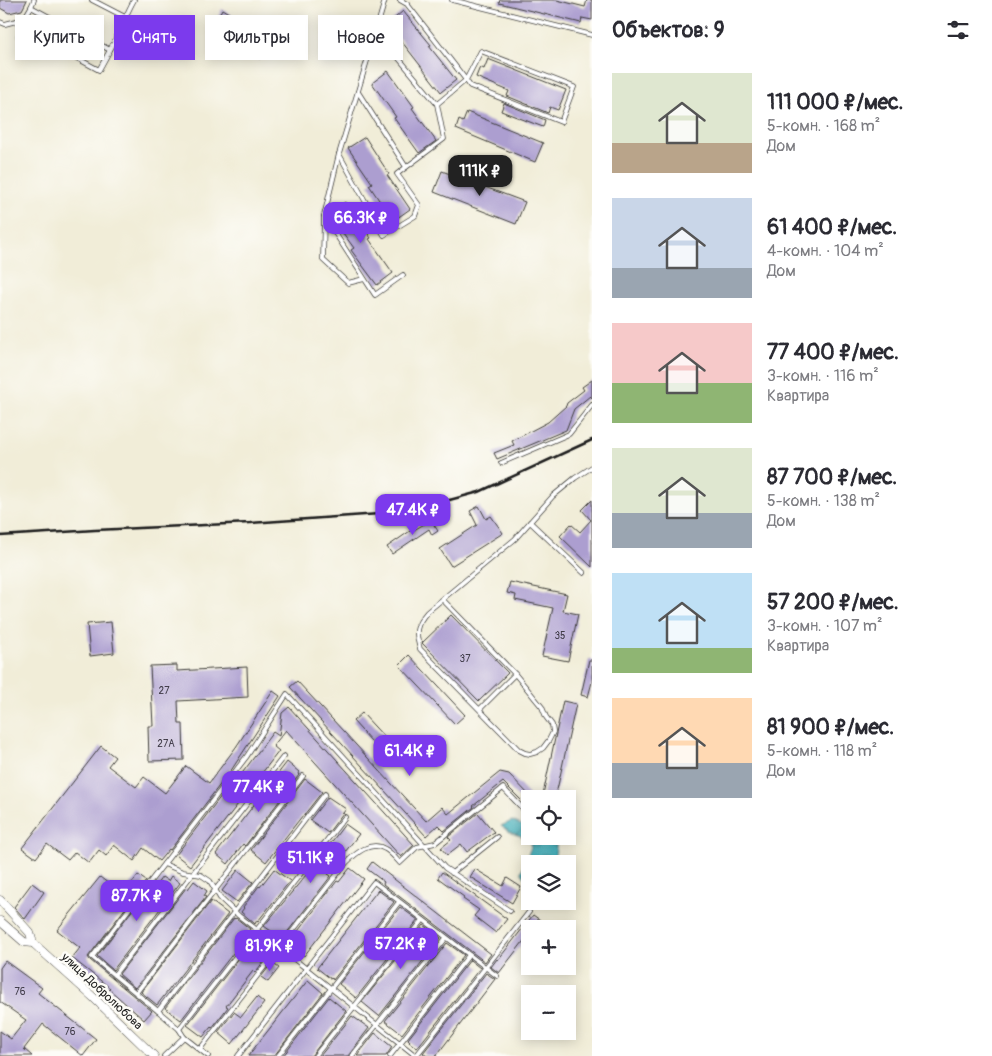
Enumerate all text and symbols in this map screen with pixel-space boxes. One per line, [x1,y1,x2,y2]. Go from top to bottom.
chip: Купить [15,15,104,60]
chip: Снять [114,15,195,60]
chip: Фильтры [205,15,308,60]
chip: Новое [318,15,403,60]
icon: filters [944,16,972,44]
text: Объектов: 9 [612,17,725,44]
text: 111 000 ₽/мес. [767,89,903,116]
icon: home [652,93,712,153]
text: 5-комн. · 168 m² [767,116,880,136]
text: Дом [767,136,796,156]
pin: 111K ₽ [439,154,521,197]
text: 111K ₽ [459,161,501,181]
pin: 66.3K ₽ [315,202,407,244]
text: 66.3K ₽ [334,208,388,228]
text: 61 400 ₽/мес. [767,214,897,241]
icon: home [652,218,712,278]
text: 4-комн. · 104 m² [767,241,884,261]
text: Дом [767,261,796,281]
text: 77 400 ₽/мес. [767,339,899,366]
icon: home [652,343,712,403]
text: 3-комн. · 116 m² [767,366,879,386]
text: Квартира [767,386,829,406]
text: 87 700 ₽/мес. [767,464,897,491]
icon: home [652,468,712,528]
text: 5-комн. · 138 m² [767,491,880,511]
pin: 47.4K ₽ [367,494,459,536]
text: 47.4K ₽ [386,500,440,520]
text: Дом [767,511,796,531]
text: 57 200 ₽/мес. [767,589,899,616]
icon: home [652,593,712,653]
text: 3-комн. · 107 m² [767,616,883,636]
house number: 35 [555,630,566,642]
text: Квартира [767,636,829,656]
house number: 37 [460,653,471,665]
house number: 27 [159,685,170,697]
text: 81 900 ₽/мес. [767,714,894,741]
icon: home [652,718,712,778]
pin: 61.4K ₽ [364,734,456,777]
house number: 27А [157,738,175,750]
text: 61.4K ₽ [384,741,436,761]
text: 5-комн. · 118 m² [767,741,877,761]
text: Дом [767,761,796,781]
pin: 77.4K ₽ [213,770,305,813]
text: 77.4K ₽ [233,777,285,797]
map controls [521,790,576,1040]
button: locate [521,790,576,845]
pin: 51.1K ₽ [265,842,357,884]
text: 51.1K ₽ [287,848,335,868]
button: layers [521,855,576,910]
pin: 87.7K ₽ [91,880,183,922]
text: 87.7K ₽ [111,886,163,906]
button: + [521,920,576,975]
pin: 57.2K ₽ [355,928,447,970]
pin: 81.9K ₽ [224,930,316,972]
text: 57.2K ₽ [375,934,427,954]
text: 81.9K ₽ [246,936,294,956]
street label: улица Добролюбова [57,949,146,1033]
button: − [521,985,576,1040]
house number: 76 [14,986,26,998]
house number: 76 [64,1026,76,1038]

